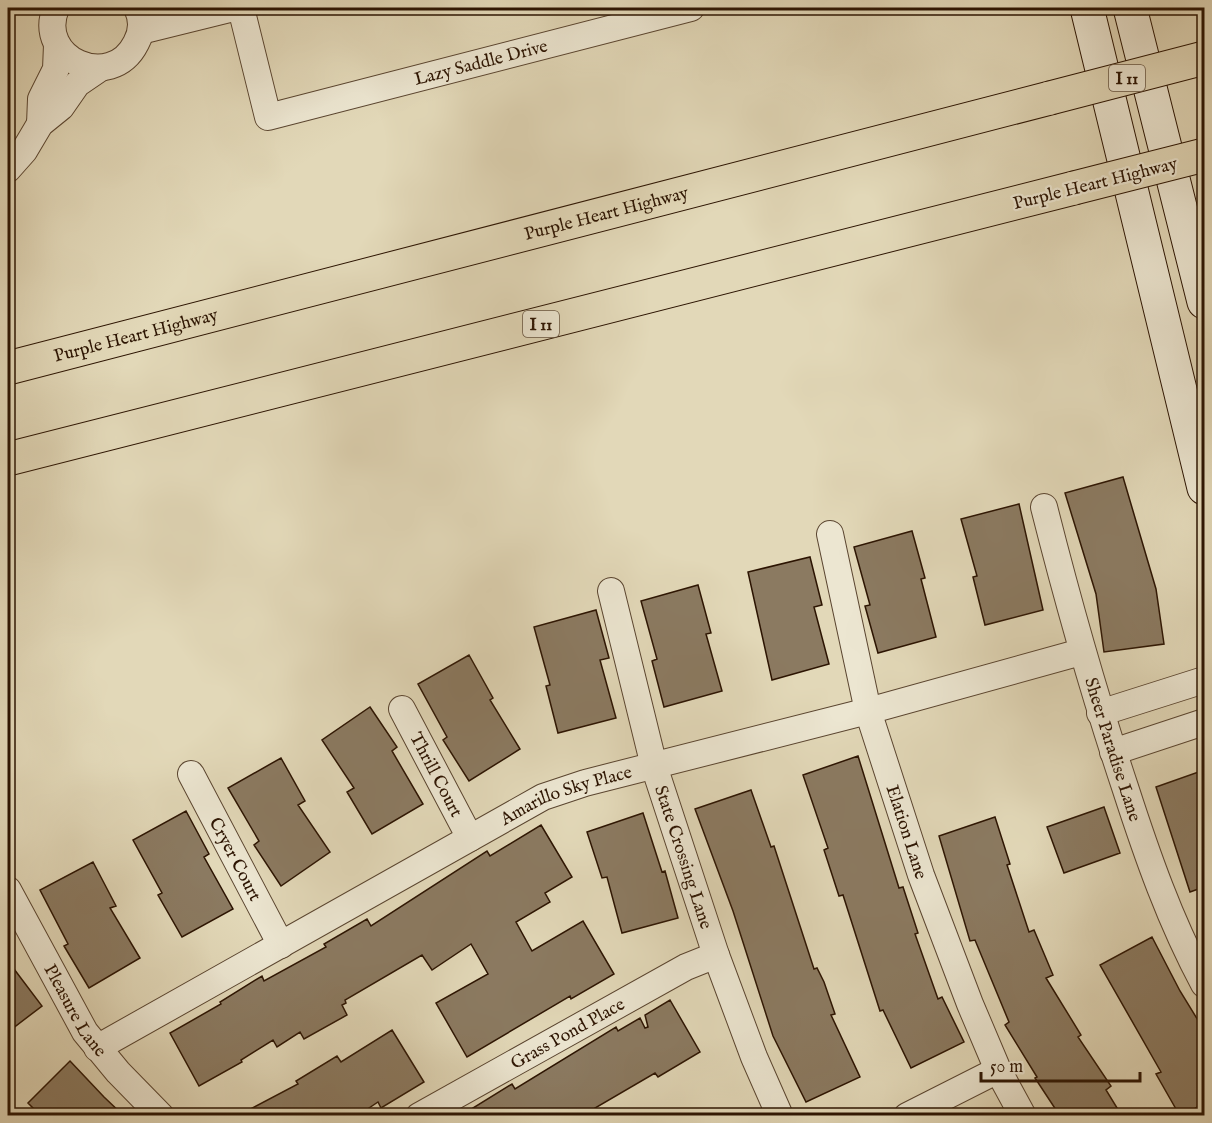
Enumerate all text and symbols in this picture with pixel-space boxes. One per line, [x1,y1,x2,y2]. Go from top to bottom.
street label: Lazy Saddle Drive [412,35,550,92]
road number: I 11 [1109,65,1145,91]
street label: Purple Heart Highway [1011,153,1180,216]
street label: Purple Heart Highway [522,182,691,247]
street label: Purple Heart Highway [52,304,221,369]
road number: I 11 [523,311,559,337]
street label: Sheer Paradise Lane [1078,675,1146,825]
street label: Thrill Court [403,729,467,822]
street label: Amarillo Sky Place [496,762,634,832]
street label: Elation Lane [880,782,932,882]
street label: State Crossing Lane [648,783,717,932]
street label: Cryer Court [203,814,266,906]
street label: Pleasure Lane [38,961,111,1062]
street label: Grass Pond Place [507,993,629,1076]
scale bar [981,1045,1140,1083]
text: 50 m [990,1056,1023,1079]

